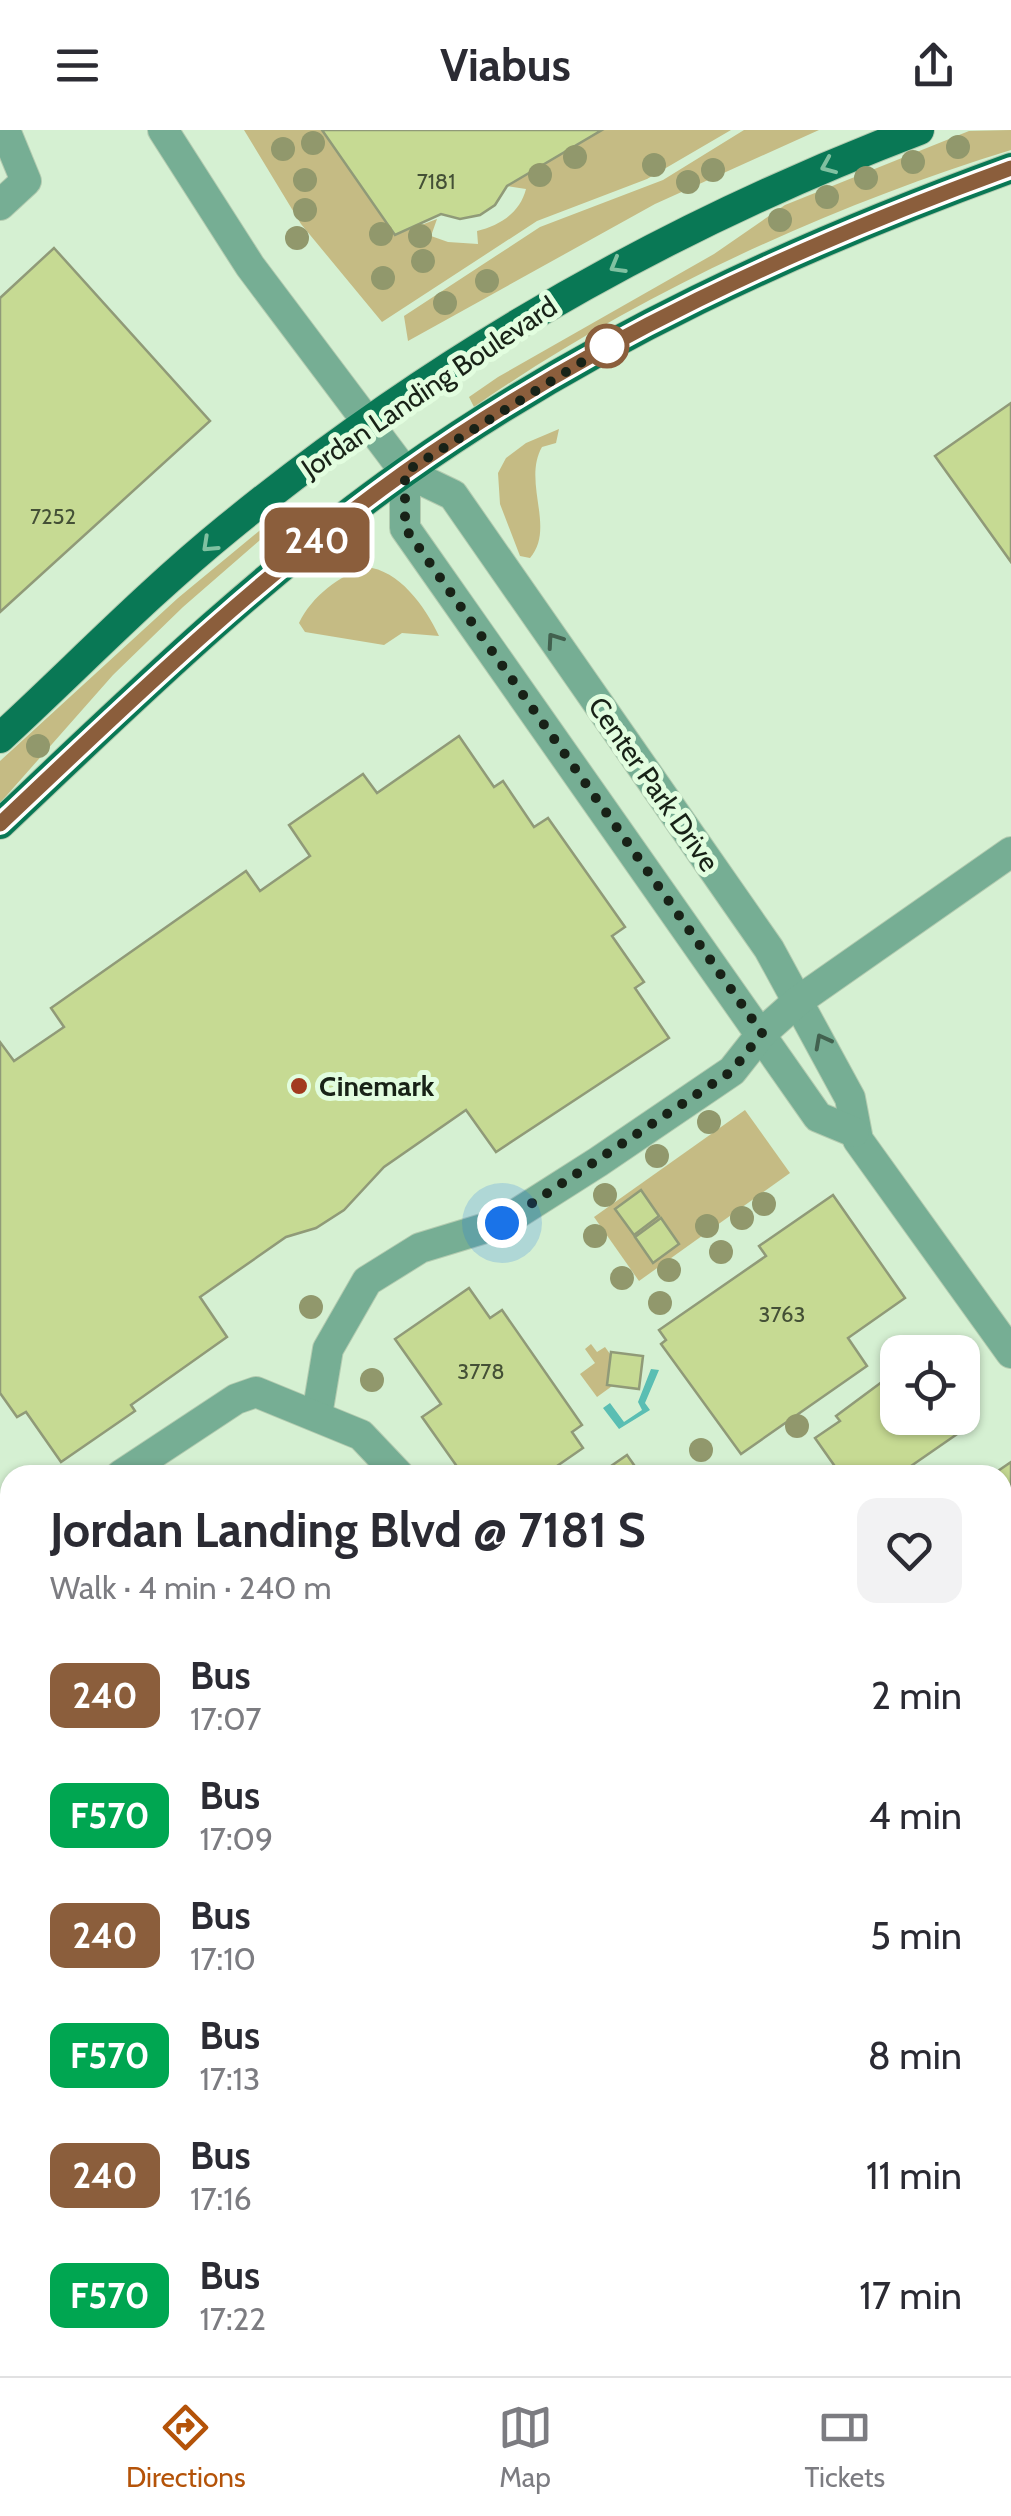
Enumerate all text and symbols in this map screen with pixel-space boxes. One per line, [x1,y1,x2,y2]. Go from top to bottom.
icon: menu [50,38,105,93]
text: Viabus [440,38,571,92]
icon: share [906,38,961,93]
one-way arrow [820,154,838,174]
house number: 7181 [417,168,455,195]
one-way arrow [609,254,627,274]
street label: Jordan Landing Boulevard [294,289,563,486]
unlabelled marker [586,325,628,367]
house number: 7252 [30,503,76,530]
line badge: 240 [260,508,374,572]
text: 240 [285,519,349,562]
one-way arrow [203,533,221,551]
one-way arrow [548,633,566,651]
street label: Center Park Drive [581,690,727,878]
one-way arrow [814,1034,834,1052]
place label: Cinemark [319,1069,435,1103]
marker: Cinemark [288,1075,310,1097]
your location [477,1198,527,1248]
house number: 3763 [759,1301,805,1328]
map controls [880,1335,980,1435]
button: locate [880,1335,980,1435]
house number: 3778 [457,1358,505,1385]
button: heart [857,1498,962,1603]
text: Jordan Landing Blvd @ 7181 S [50,1501,646,1559]
text: Walk · 4 min · 240 m [50,1568,332,1607]
text: Bus [190,1652,251,1699]
text: 2 min [871,1672,962,1719]
text: 240 [73,1674,137,1717]
text: 17:07 [190,1699,261,1738]
text: Bus [199,1772,260,1819]
text: 4 min [869,1792,962,1839]
text: F570 [70,1794,149,1837]
text: 17:09 [199,1819,273,1858]
text: Bus [190,1892,251,1939]
text: 5 min [870,1912,962,1959]
text: 240 [73,1914,137,1957]
text: 17:10 [190,1939,256,1978]
text: Bus [199,2012,260,2059]
text: 8 min [868,2032,962,2079]
text: F570 [70,2034,149,2077]
text: 17:13 [199,2059,260,2098]
text: Bus [190,2132,251,2179]
text: 11 min [866,2152,962,2199]
text: 240 [73,2154,137,2197]
text: 17:16 [190,2179,252,2218]
text: Bus [199,2252,260,2299]
text: 17 min [859,2272,962,2319]
text: F570 [70,2274,149,2317]
text: 17:22 [199,2299,266,2338]
tab: Directions [126,2400,246,2494]
tab: Map [498,2400,553,2494]
tab: Tickets [804,2400,885,2494]

